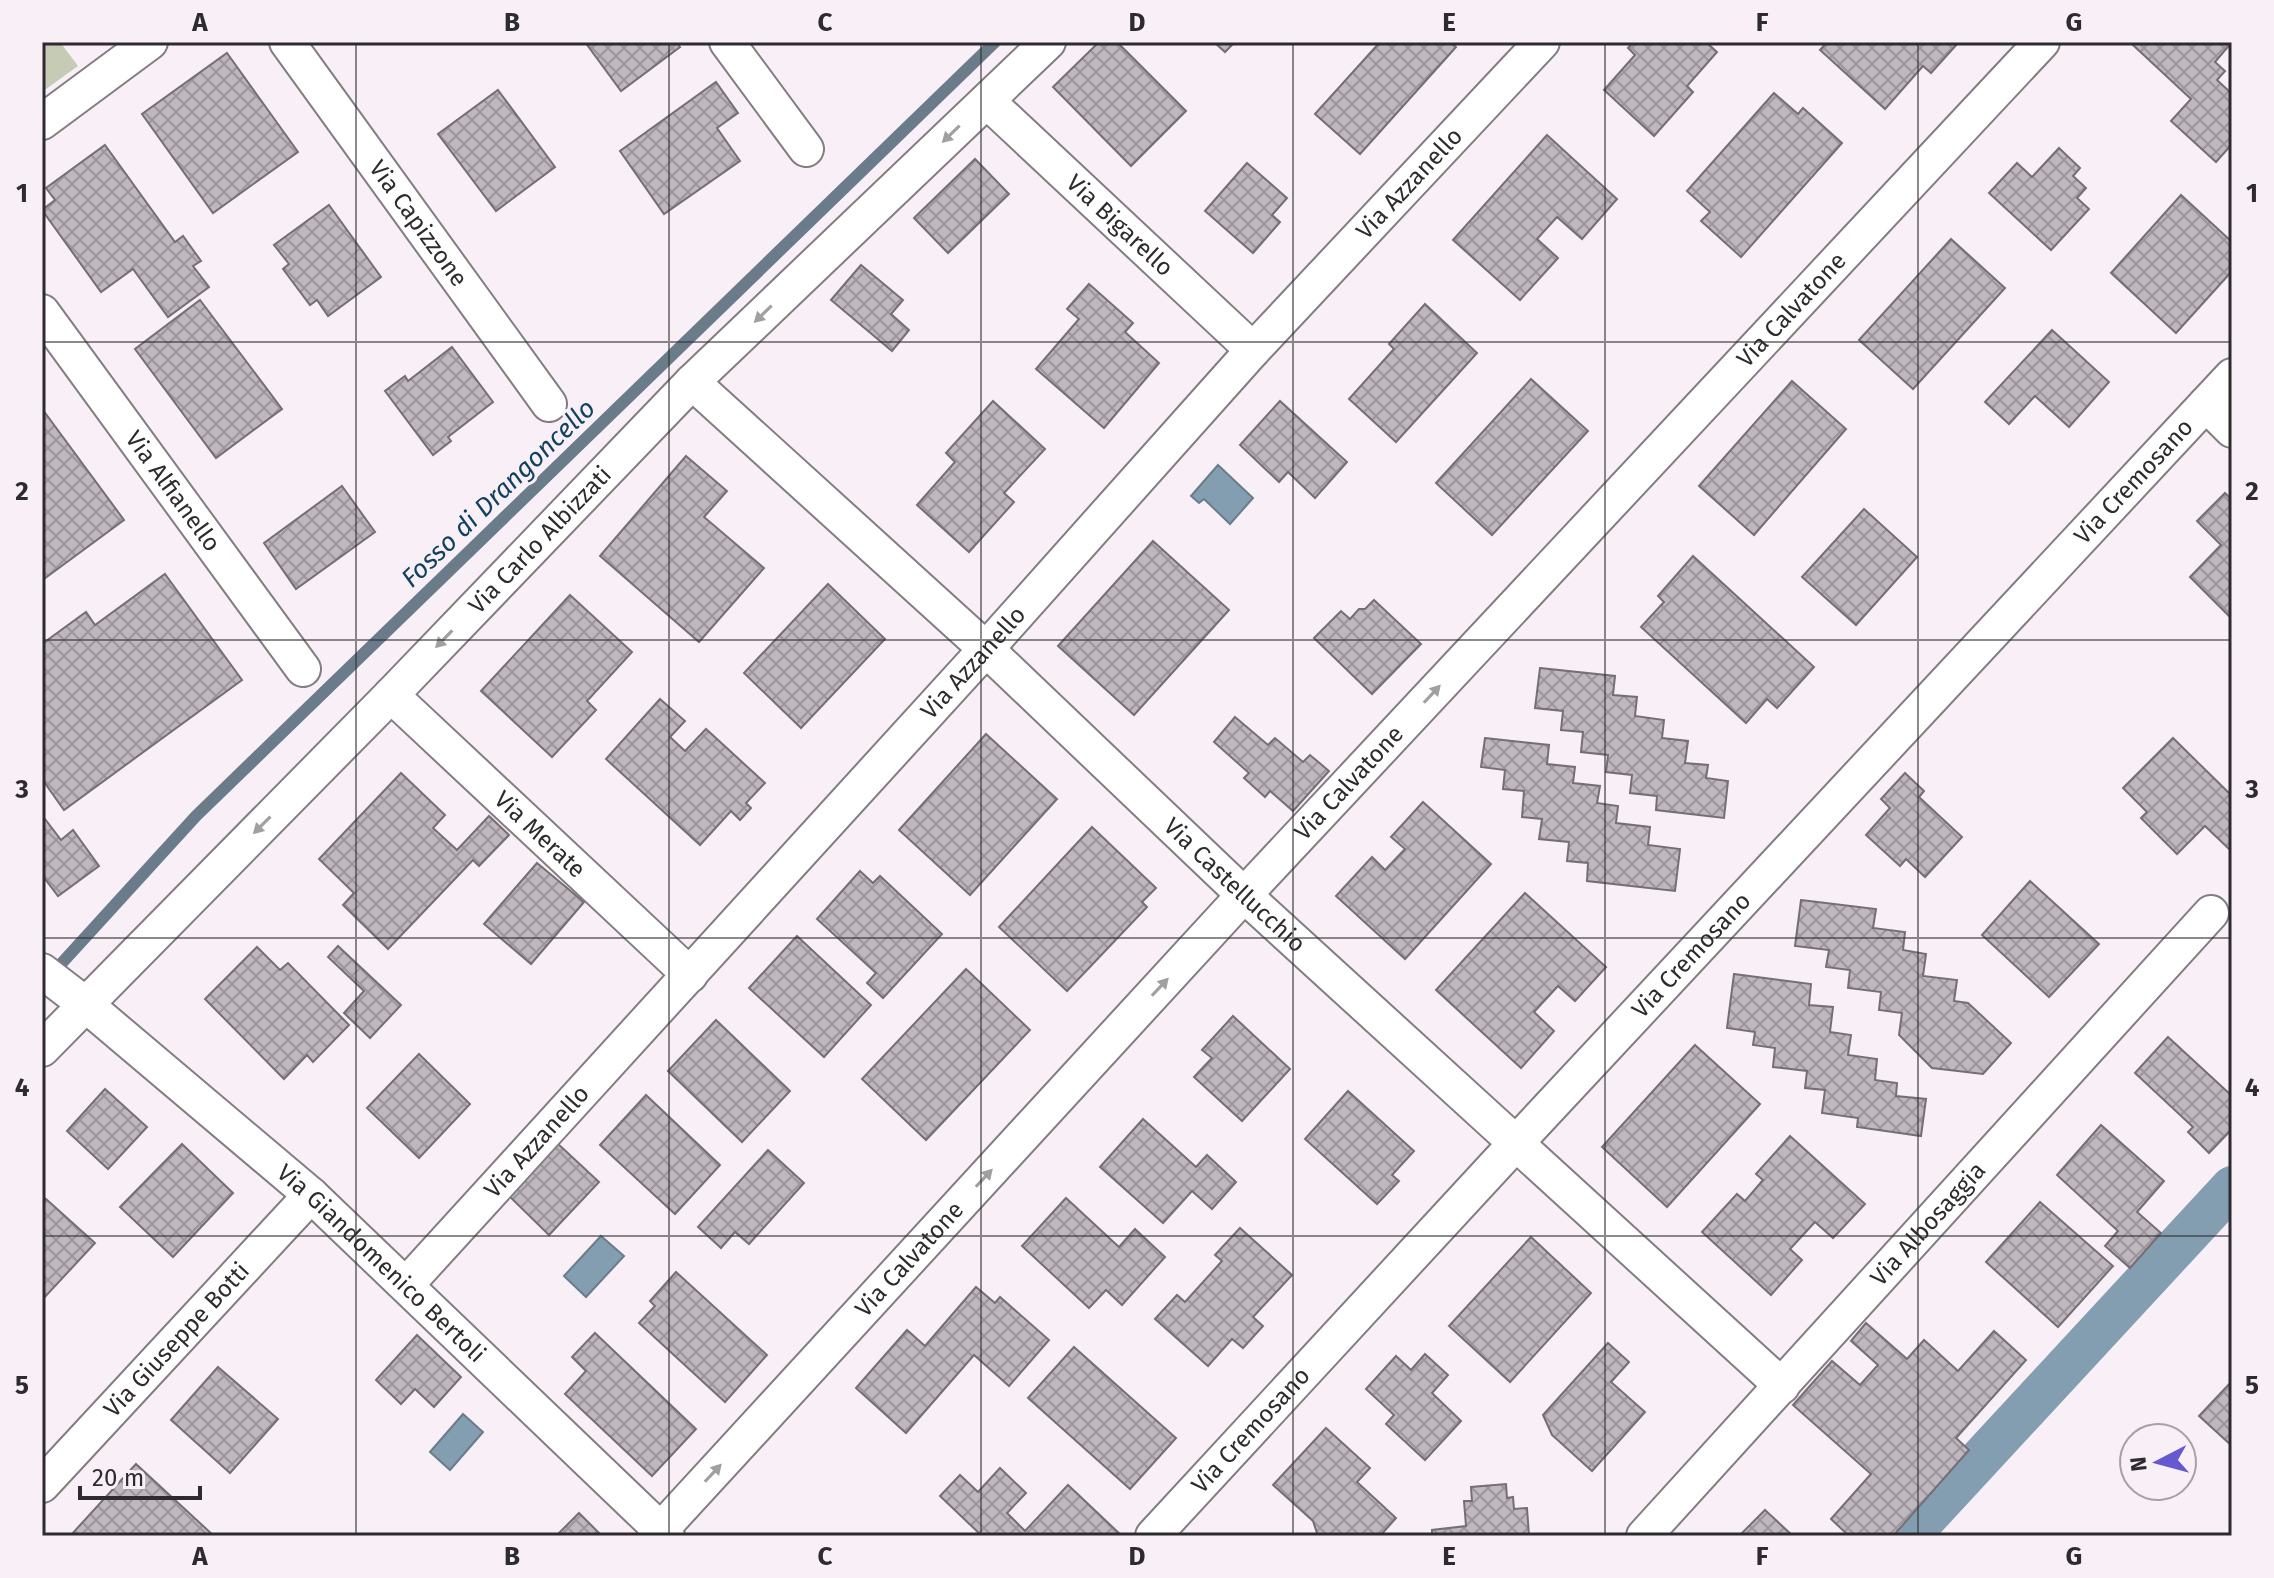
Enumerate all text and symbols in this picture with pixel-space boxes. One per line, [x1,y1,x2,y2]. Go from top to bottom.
text: A [191,7,208,38]
text: B [504,7,520,38]
text: C [818,7,833,38]
text: D [1129,7,1146,38]
text: E [1442,7,1456,38]
text: F [1756,7,1769,38]
text: G [2066,7,2082,38]
street label: Via Azzanello [1350,122,1468,245]
one-way arrow [942,125,961,143]
street label: Via Capizzone [363,155,473,292]
street label: Via Bigarello [1061,169,1179,282]
text: 1 [16,178,28,209]
text: 1 [2246,178,2258,209]
street label: Via Calvatone [1731,247,1852,373]
one-way arrow [754,304,773,322]
water label: Fosso di Drangoncello [395,393,602,594]
street label: Via Cremosano [2068,413,2199,550]
street label: Via Alfianello [120,425,226,557]
street label: Via Carlo Albizzati [463,461,617,620]
text: 2 [15,476,29,507]
text: 2 [2245,476,2259,507]
street label: Via Azzanello [915,601,1031,725]
one-way arrow [435,630,453,649]
one-way arrow [1423,685,1441,704]
street label: Via Calvatone [1289,720,1409,846]
text: 3 [14,774,29,805]
text: 3 [2244,774,2259,805]
street label: Via Merate [489,785,591,884]
street label: Via Castellucchio [1158,812,1311,958]
one-way arrow [253,815,272,834]
street label: Via Cremosano [1626,887,1757,1024]
one-way arrow [1150,978,1168,997]
text: 4 [15,1072,30,1103]
text: 4 [2245,1072,2260,1103]
street label: Via Azzanello [478,1080,595,1204]
street label: Via Albosaggia [1865,1156,1991,1291]
street label: Via Giandomenico Bertoli [271,1158,491,1368]
one-way arrow [974,1169,992,1188]
street label: Via Calvatone [850,1196,969,1323]
street label: Via Giuseppe Botti [98,1257,255,1423]
street label: Via Cremosano [1186,1362,1316,1499]
text: 5 [15,1370,29,1401]
text: 5 [2245,1370,2259,1401]
north arrow [2118,1422,2198,1502]
scale bar [80,1450,200,1500]
text: N [2124,1455,2153,1473]
one-way arrow [704,1463,722,1482]
text: 20 m [92,1464,144,1492]
text: A [191,1541,208,1572]
text: B [504,1541,520,1572]
text: C [818,1541,833,1572]
text: D [1129,1541,1146,1572]
text: E [1442,1541,1456,1572]
text: F [1756,1541,1769,1572]
text: G [2066,1541,2082,1572]

